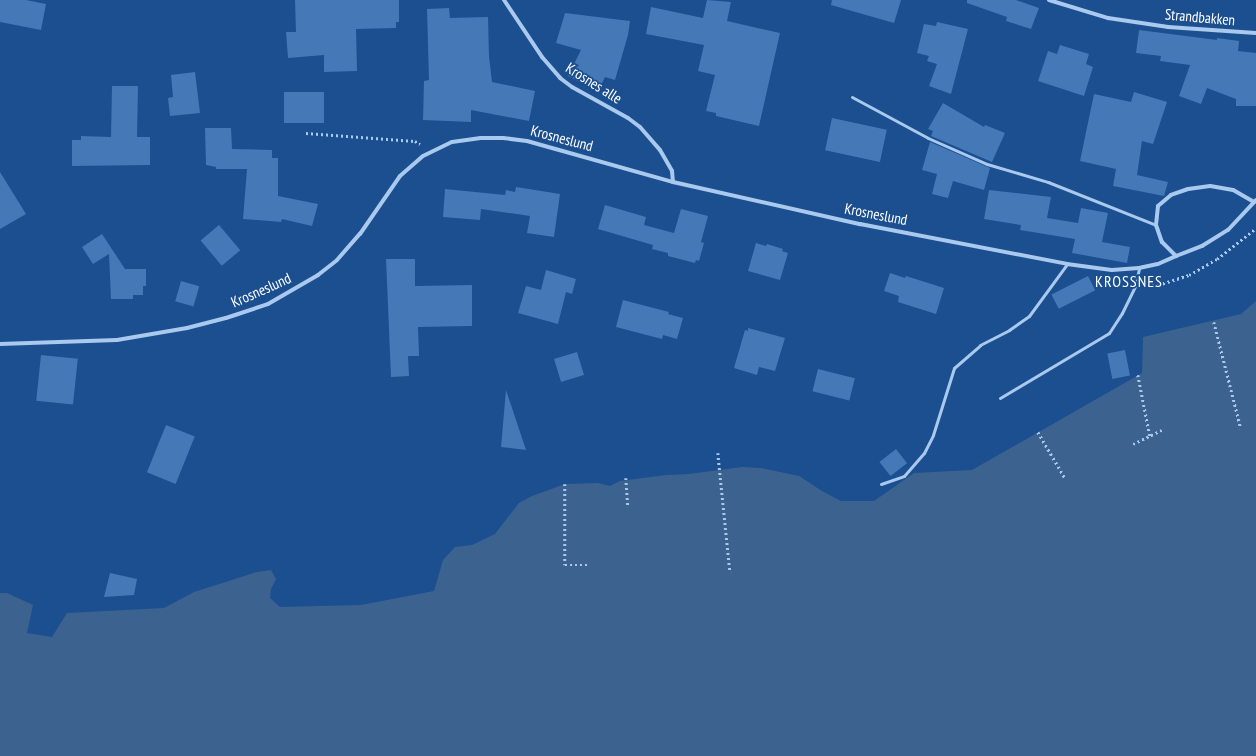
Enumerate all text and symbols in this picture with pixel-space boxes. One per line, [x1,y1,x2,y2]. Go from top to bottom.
street label: Strandbakken [1164,5,1236,29]
street label: Krosnes alle [563,59,625,107]
street label: Krosneslund [529,121,595,155]
street label: Krosneslund [843,199,909,229]
street label: Krosneslund [228,269,294,311]
district label: KROSSNES [1095,271,1163,291]

